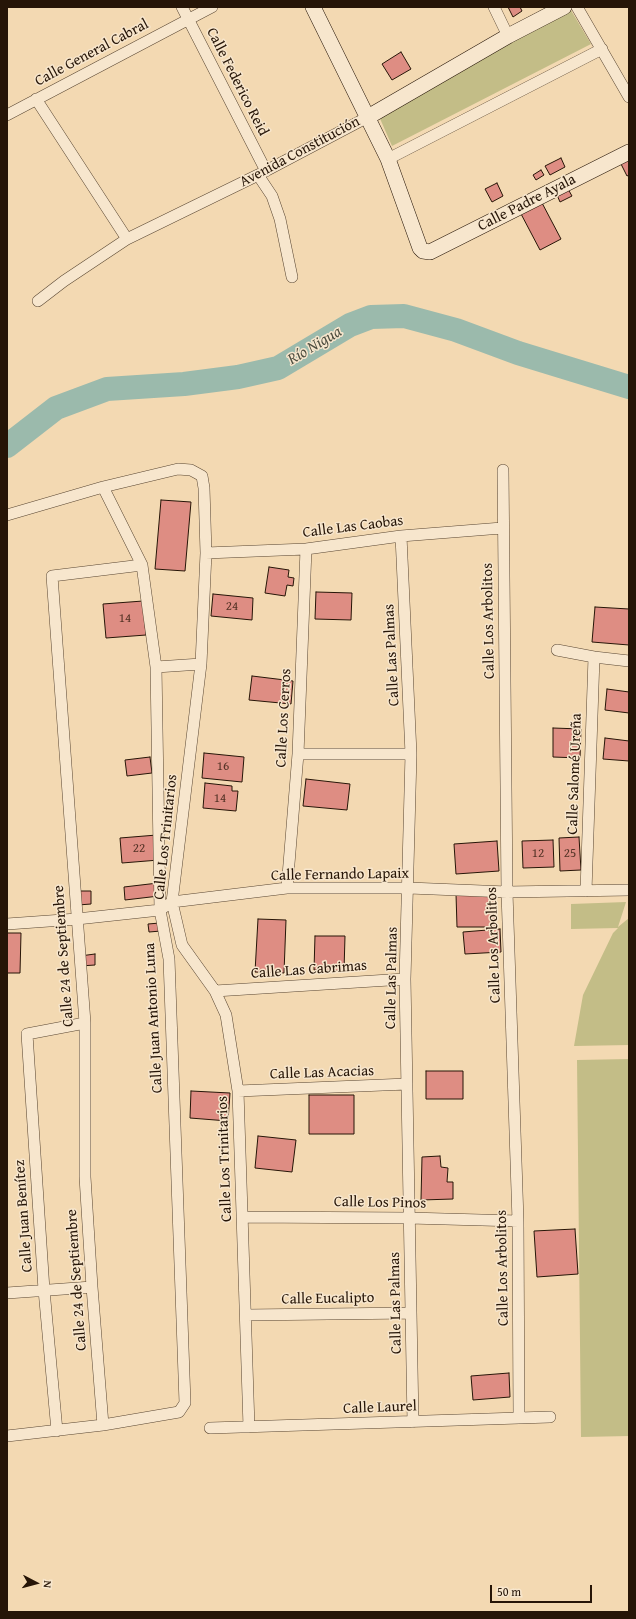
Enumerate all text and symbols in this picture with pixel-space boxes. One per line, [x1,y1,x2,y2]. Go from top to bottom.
street label: Calle General Cabral [32,15,152,91]
street label: Calle Federico Reid [202,25,272,139]
street label: Avenida Constitución [237,113,363,191]
street label: Calle Padre Ayala [475,171,579,235]
water label: Río Nigua [285,322,345,370]
street label: Calle Las Caobas [302,512,404,542]
street label: Calle Los Arbolitos [479,563,499,679]
house number: 24 [226,599,238,615]
street label: Calle Las Palmas [380,603,404,707]
house number: 14 [119,611,131,627]
street label: Calle Los Cerros [272,668,296,768]
street label: Calle Salomé Ureña [564,713,586,835]
house number: 16 [217,759,229,775]
street label: Calle Los Trinitarios [150,773,182,901]
house number: 14 [214,791,226,807]
house number: 22 [133,841,145,857]
house number: 12 [532,846,544,862]
house number: 25 [564,846,576,862]
street label: Calle Fernando Lapaix [271,865,409,885]
street label: Calle 24 de Septiembre [50,884,78,1028]
street label: Calle Los Arbolitos [483,887,505,1003]
street label: Calle Las Palmas [382,927,402,1029]
street label: Calle Juan Antonio Luna [141,942,167,1094]
street label: Calle Las Cabrimas [250,957,368,983]
street label: Calle Las Acacias [270,1062,374,1084]
street label: Calle Los Trinitarios [214,1096,236,1222]
street label: Calle Juan Benítez [11,1159,37,1273]
street label: Calle Los Pinos [334,1193,426,1213]
street label: Calle 24 de Septiembre [63,1208,91,1352]
street label: Calle Los Arbolitos [493,1210,513,1326]
street label: Calle Las Palmas [386,1252,406,1354]
street label: Calle Eucalipto [281,1289,375,1309]
street label: Calle Laurel [343,1398,417,1418]
north arrow [16,1563,56,1603]
scale bar [492,1577,594,1603]
text: N [40,1580,56,1589]
text: 50 m [497,1583,521,1600]

